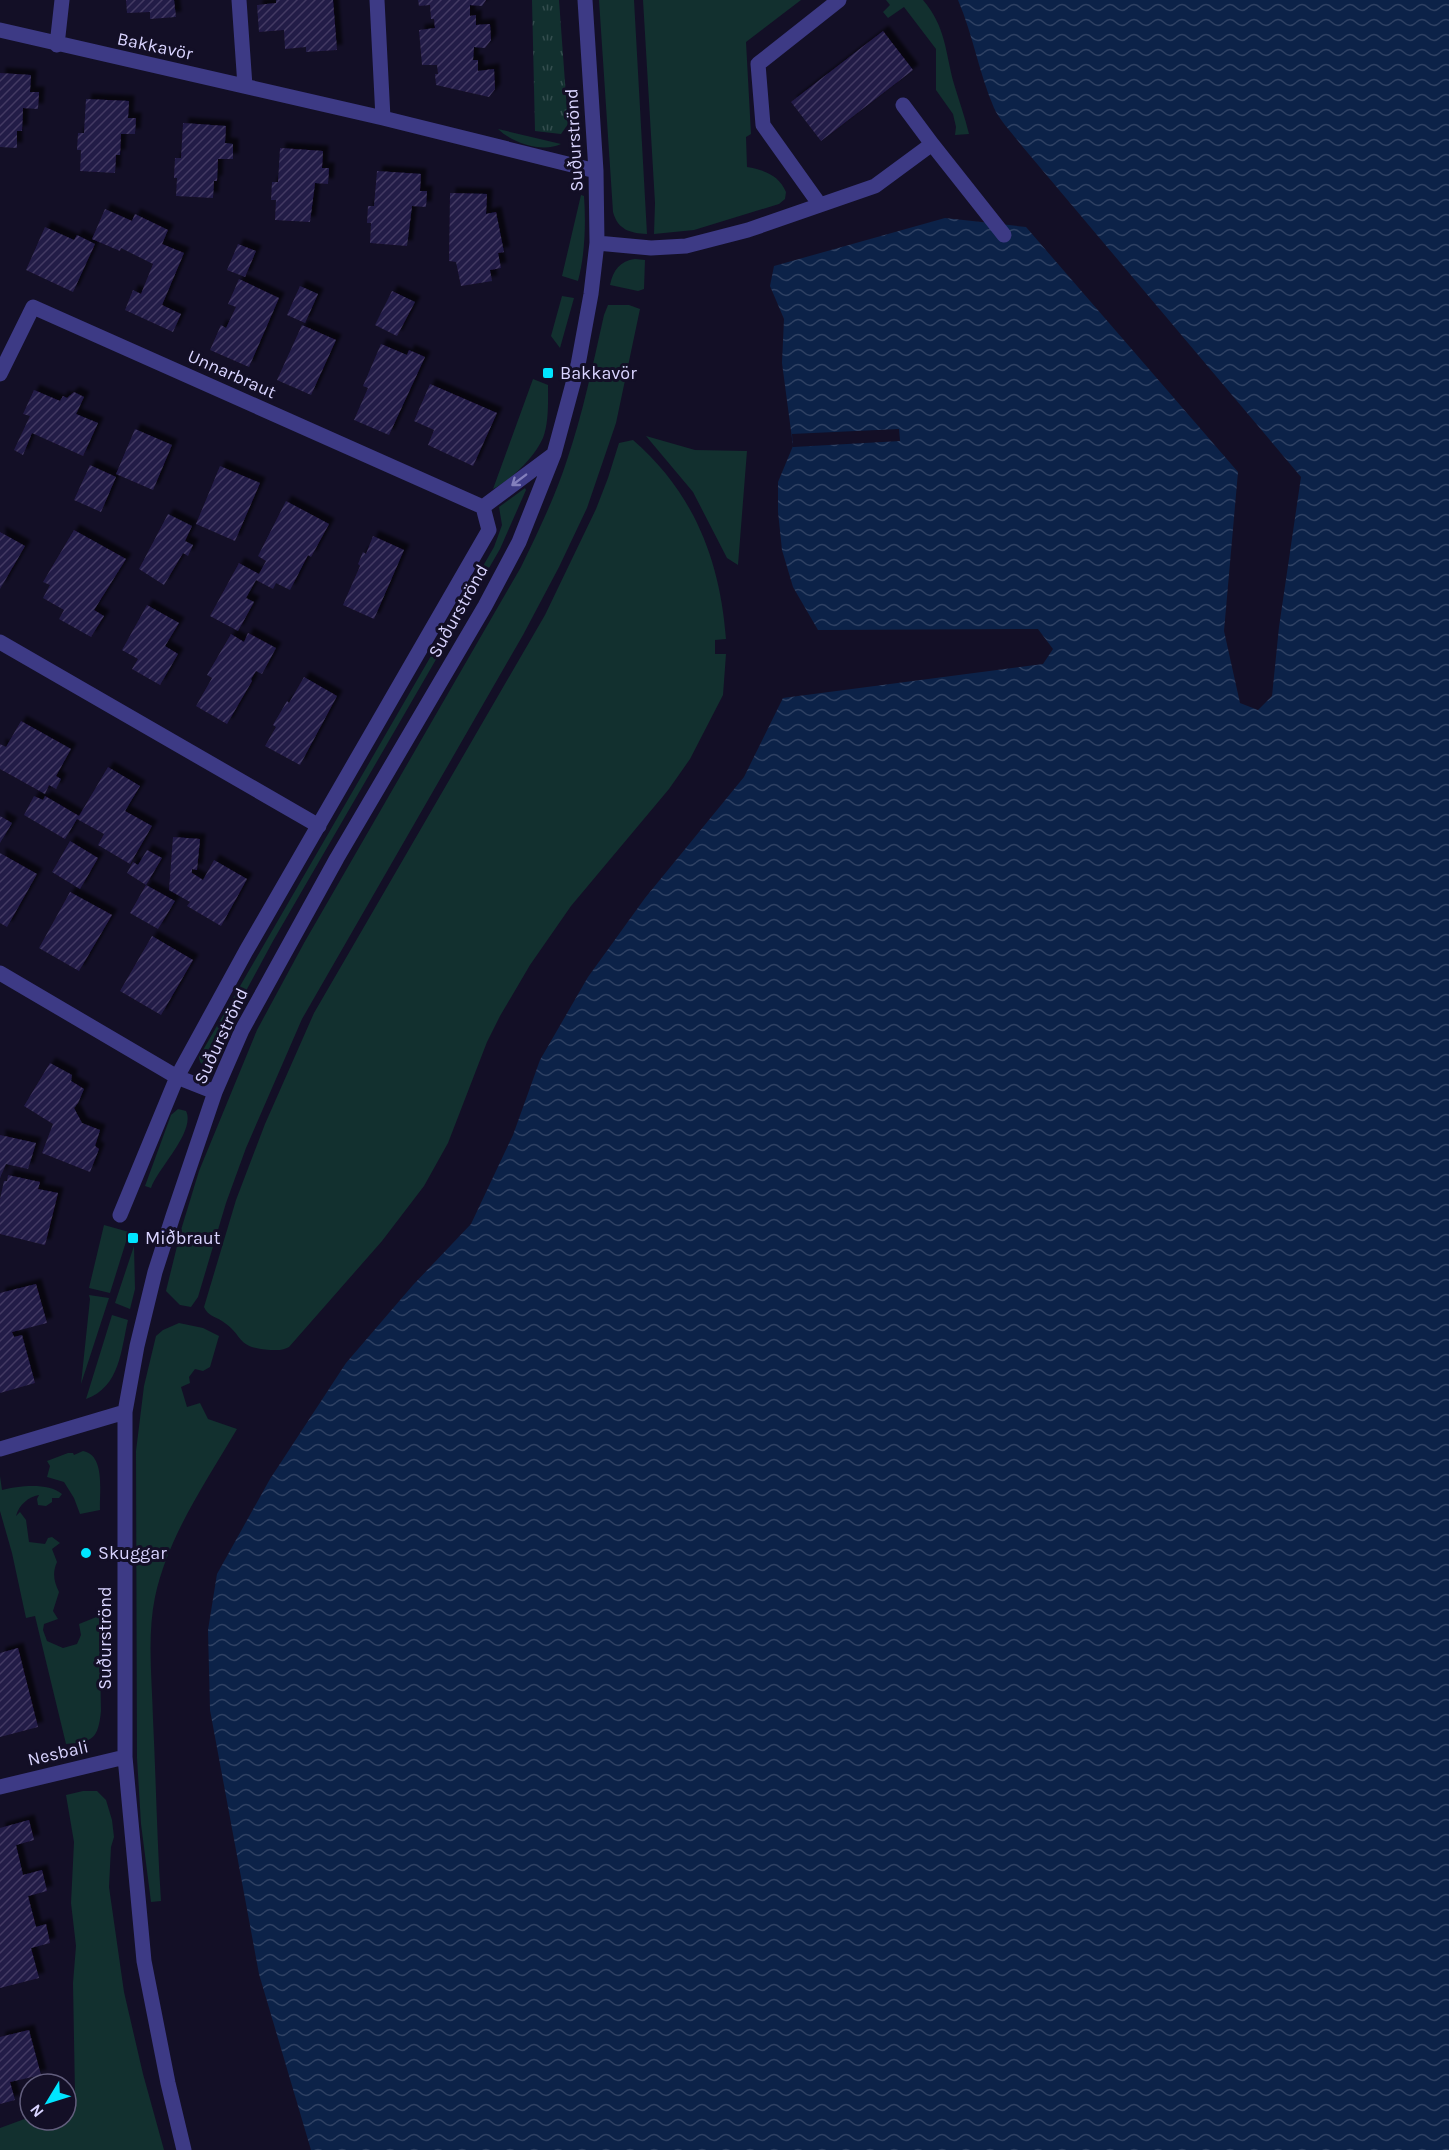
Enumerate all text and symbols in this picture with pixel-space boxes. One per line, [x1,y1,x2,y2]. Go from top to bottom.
street label: Bakkavör [115,27,195,65]
street label: Suðurströnd [560,88,588,192]
street label: Unnarbraut [184,345,280,403]
place label: Bakkavör [560,362,637,384]
marker: Bakkavör [541,366,555,380]
one-way arrow [511,474,527,486]
street label: Suðurströnd [423,560,493,662]
street label: Suðurströnd [189,984,253,1088]
place label: Miðbraut [145,1227,221,1249]
marker: Miðbraut [126,1231,140,1245]
place label: Skuggar [98,1542,167,1564]
marker: Skuggar [79,1546,93,1560]
street label: Suðurströnd [94,1586,116,1690]
street label: Nesbali [25,1735,91,1771]
north arrow [18,2072,78,2132]
text: N [26,2101,48,2121]

